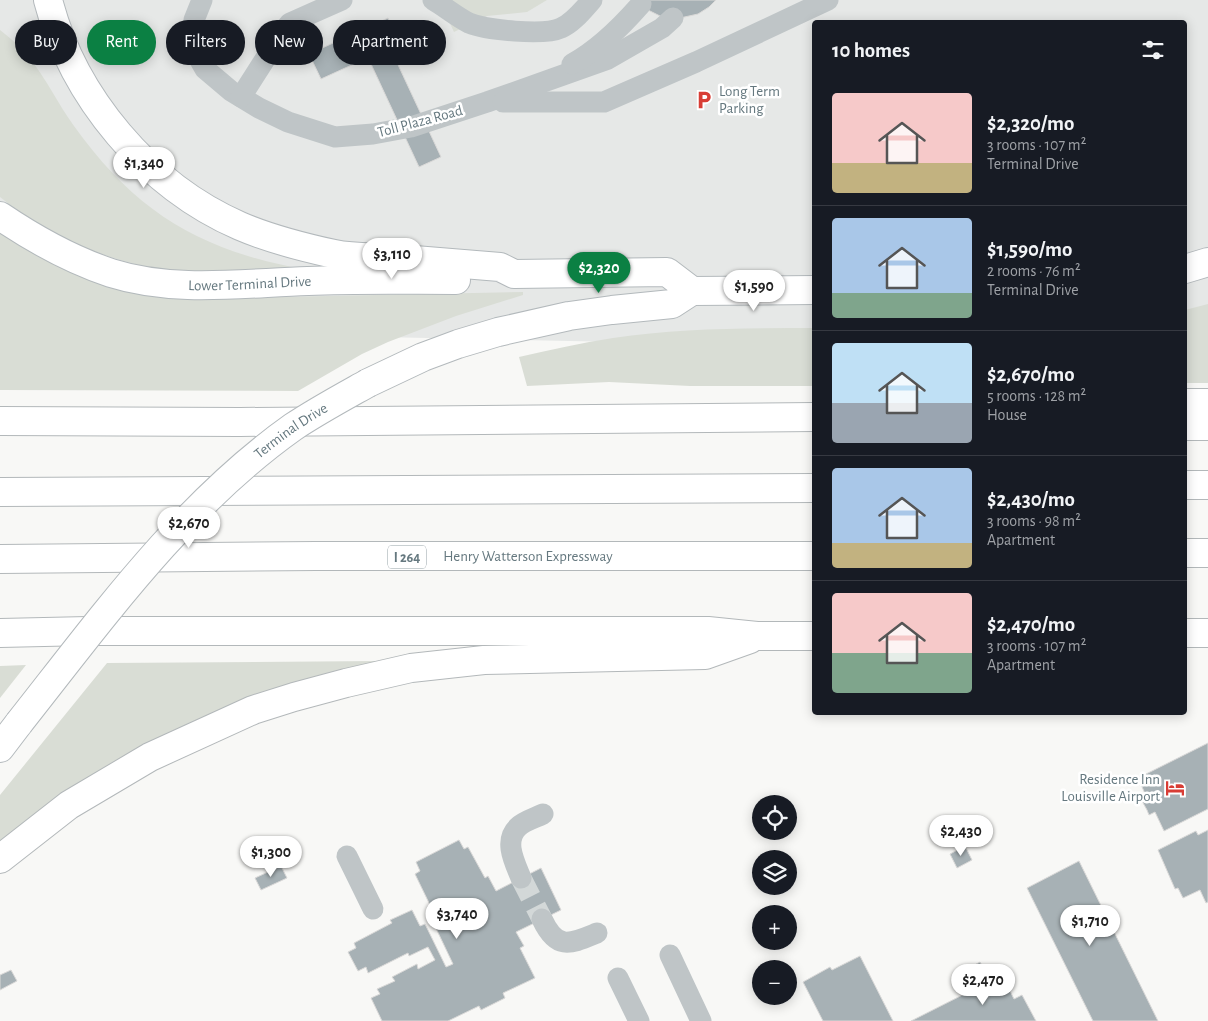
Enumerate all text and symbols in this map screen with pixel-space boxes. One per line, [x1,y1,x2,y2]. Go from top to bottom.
chip: Buy [15,20,77,65]
chip: Rent [87,20,156,65]
chip: Filters [166,20,245,65]
chip: New [255,20,323,65]
chip: Apartment [333,20,446,65]
icon: filters [1139,36,1167,64]
text: 10 homes [832,40,910,61]
place label: Long Term Parking [719,84,780,116]
parking icon: Long Term Parking [693,89,715,111]
street label: Toll Plaza Road [376,103,465,140]
icon: home [872,113,932,173]
text: $2,320/mo [987,113,1074,134]
text: 3 rooms · 107 m² [987,137,1086,153]
pin: $1,340 [103,146,185,189]
text: $1,340 [124,155,164,171]
text: Terminal Drive [987,156,1079,172]
pin: $3,110 [351,238,433,280]
icon: home [872,238,932,298]
text: $1,590/mo [987,239,1072,260]
text: $3,110 [373,246,411,262]
pin: $2,320 [558,252,640,294]
text: $2,320 [578,260,620,276]
text: 2 rooms · 76 m² [987,263,1081,279]
pin: $1,590 [713,270,795,312]
street label: Lower Terminal Drive [188,274,312,293]
text: $1,590 [734,278,774,294]
text: Terminal Drive [987,282,1079,298]
icon: home [872,363,932,423]
text: $2,670/mo [987,364,1075,385]
text: 5 rooms · 128 m² [987,388,1086,404]
street label: Terminal Drive [251,400,330,462]
text: House [987,407,1027,423]
icon: home [872,488,932,548]
text: $2,430/mo [987,489,1075,510]
pin: $2,670 [148,506,230,549]
text: 3 rooms · 98 m² [987,513,1081,529]
text: $2,670 [168,515,210,531]
text: Apartment [987,532,1055,548]
road number: I 264 [388,546,426,568]
street label: Henry Watterson Expressway [443,549,613,564]
icon: home [872,613,932,673]
text: $2,470/mo [987,614,1075,635]
text: 3 rooms · 107 m² [987,638,1086,654]
text: Apartment [987,657,1055,673]
place label: Residence Inn Louisville Airport [1061,772,1160,804]
hotel icon: Residence Inn Louisville Airport [1164,777,1186,799]
map controls [752,795,797,1005]
button: locate [752,795,797,840]
pin: $2,430 [920,814,1002,857]
text: $2,430 [940,823,982,839]
pin: $1,300 [230,836,312,878]
text: $1,300 [251,844,291,860]
button: layers [752,850,797,895]
pin: $3,740 [416,898,498,940]
pin: $1,710 [1049,904,1131,947]
button: + [752,905,797,950]
text: $3,740 [436,906,478,922]
text: $1,710 [1071,913,1109,929]
button: − [752,960,797,1005]
pin: $2,470 [942,964,1024,1006]
text: $2,470 [962,972,1004,988]

